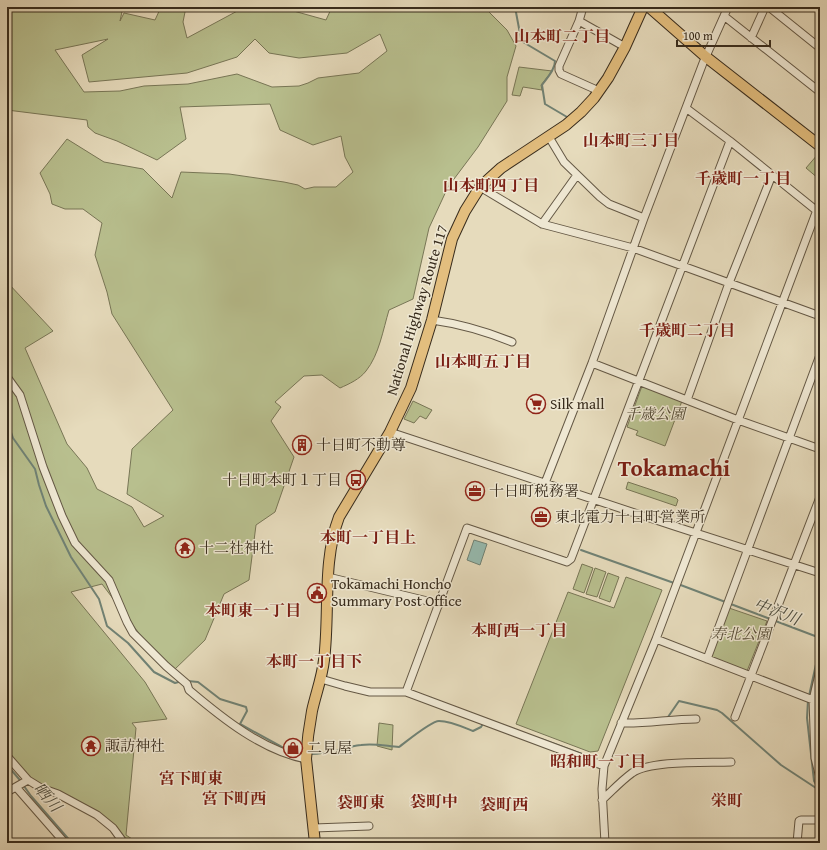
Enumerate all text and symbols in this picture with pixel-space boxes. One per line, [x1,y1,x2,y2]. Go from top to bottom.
scale bar [677,22,770,48]
district label: 山本町二丁目 [514,24,610,48]
text: 100 m [683,27,713,44]
district label: 山本町三丁目 [583,128,679,152]
district label: 千歳町一丁目 [695,166,791,190]
district label: 山本町四丁目 [443,173,539,197]
street label: National Highway Route 117 [381,222,452,398]
district label: 千歳町二丁目 [639,318,735,342]
district label: 山本町五丁目 [435,349,531,373]
supermarket icon: Silk mall [525,393,547,415]
place label: Silk mall [550,393,604,414]
park label: 千歳公園 [625,403,688,424]
building icon: 十日町不動尊 [291,434,313,456]
place label: 十日町不動尊 [316,434,406,455]
district label: Tokamachi [618,451,730,484]
place label: 十日町本町１丁目 [222,469,342,490]
bus stop icon: 十日町本町１丁目 [345,469,367,491]
office icon: 十日町税務署 [464,480,486,502]
place label: 十日町税務署 [489,480,579,501]
office icon: 東北電力十日町営業所 [530,506,552,528]
place label: 東北電力十日町営業所 [555,506,705,527]
district label: 本町一丁目上 [320,525,416,549]
temple icon: 十二社神社 [174,537,196,559]
place label: 十二社神社 [199,537,274,558]
place label: Tokamachi Honcho Summary Post Office [331,573,462,611]
public building icon: Tokamachi Honcho Summary Post Office [306,582,328,604]
water label: 中沢川 [750,591,806,632]
district label: 本町東一丁目 [205,598,301,622]
district label: 本町西一丁目 [471,618,567,642]
park label: 寿北公園 [711,623,774,644]
district label: 本町一丁目下 [266,649,362,673]
temple icon: 諏訪神社 [80,735,102,757]
place label: 諏訪神社 [105,735,165,756]
shop icon: 二見屋 [282,737,304,759]
place label: 二見屋 [307,737,352,758]
district label: 昭和町一丁目 [550,749,646,773]
district label: 宮下町東 [159,766,223,790]
water label: 晒川 [29,777,69,818]
district label: 宮下町西 [202,786,266,810]
district label: 栄町 [711,788,743,812]
district label: 袋町中 [410,789,458,813]
district label: 袋町東 [337,790,385,814]
district label: 袋町西 [480,792,528,816]

